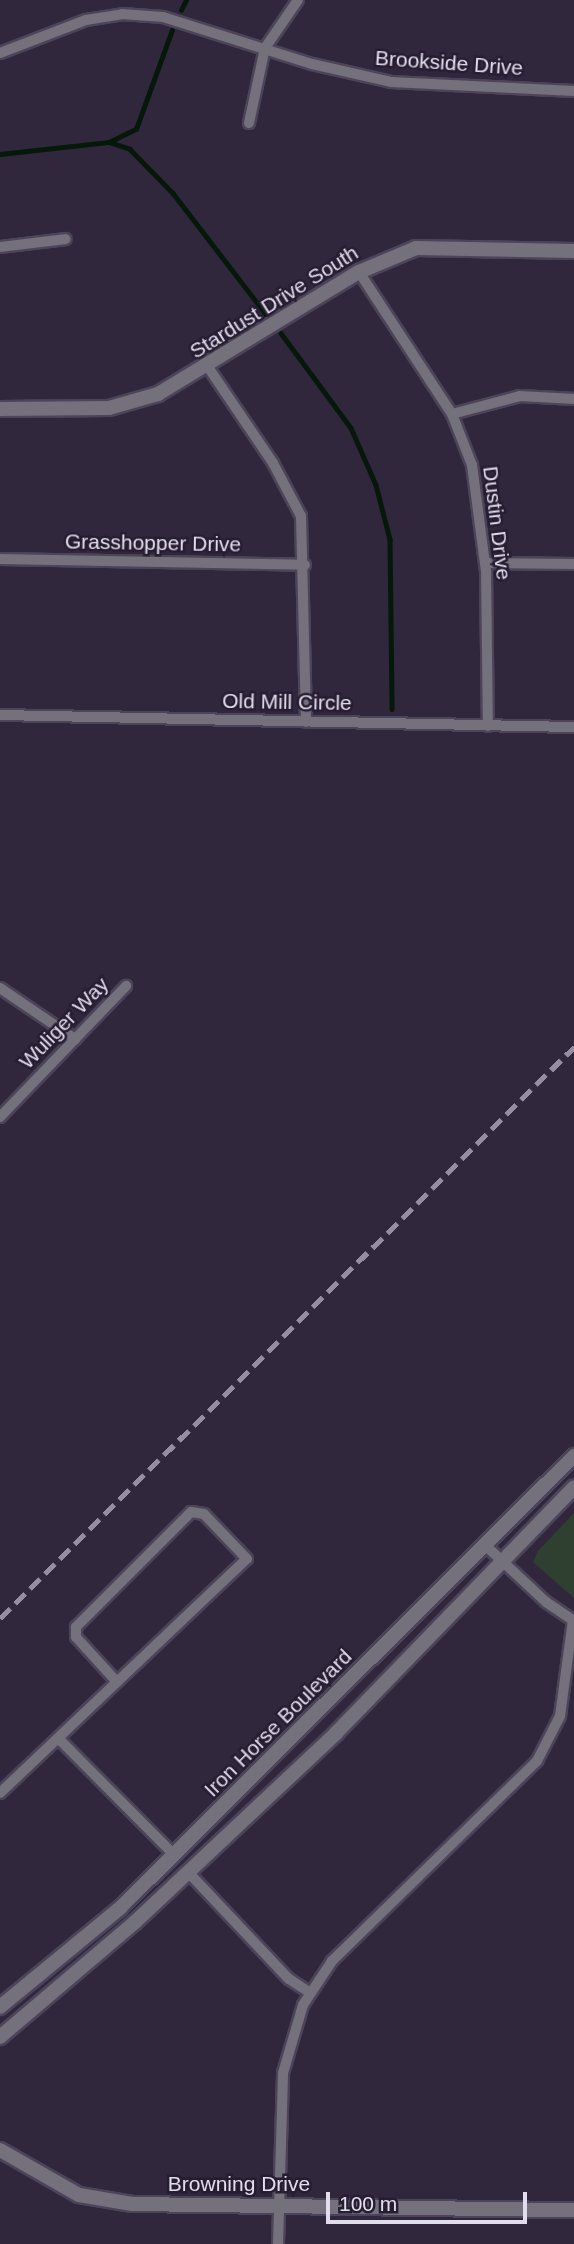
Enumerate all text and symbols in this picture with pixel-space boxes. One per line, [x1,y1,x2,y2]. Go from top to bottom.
street label: Brookside Drive [374,45,524,81]
street label: Stardust Drive South [185,240,363,364]
street label: Dustin Drive [478,465,516,581]
street label: Grasshopper Drive [65,529,241,557]
street label: Old Mill Circle [222,688,352,716]
street label: Wuliger Way [14,972,114,1074]
street label: Iron Horse Boulevard [199,1644,357,1802]
street label: Browning Drive [168,2171,310,2197]
scale bar [329,2178,530,2222]
text: 100 m [339,2192,397,2215]

